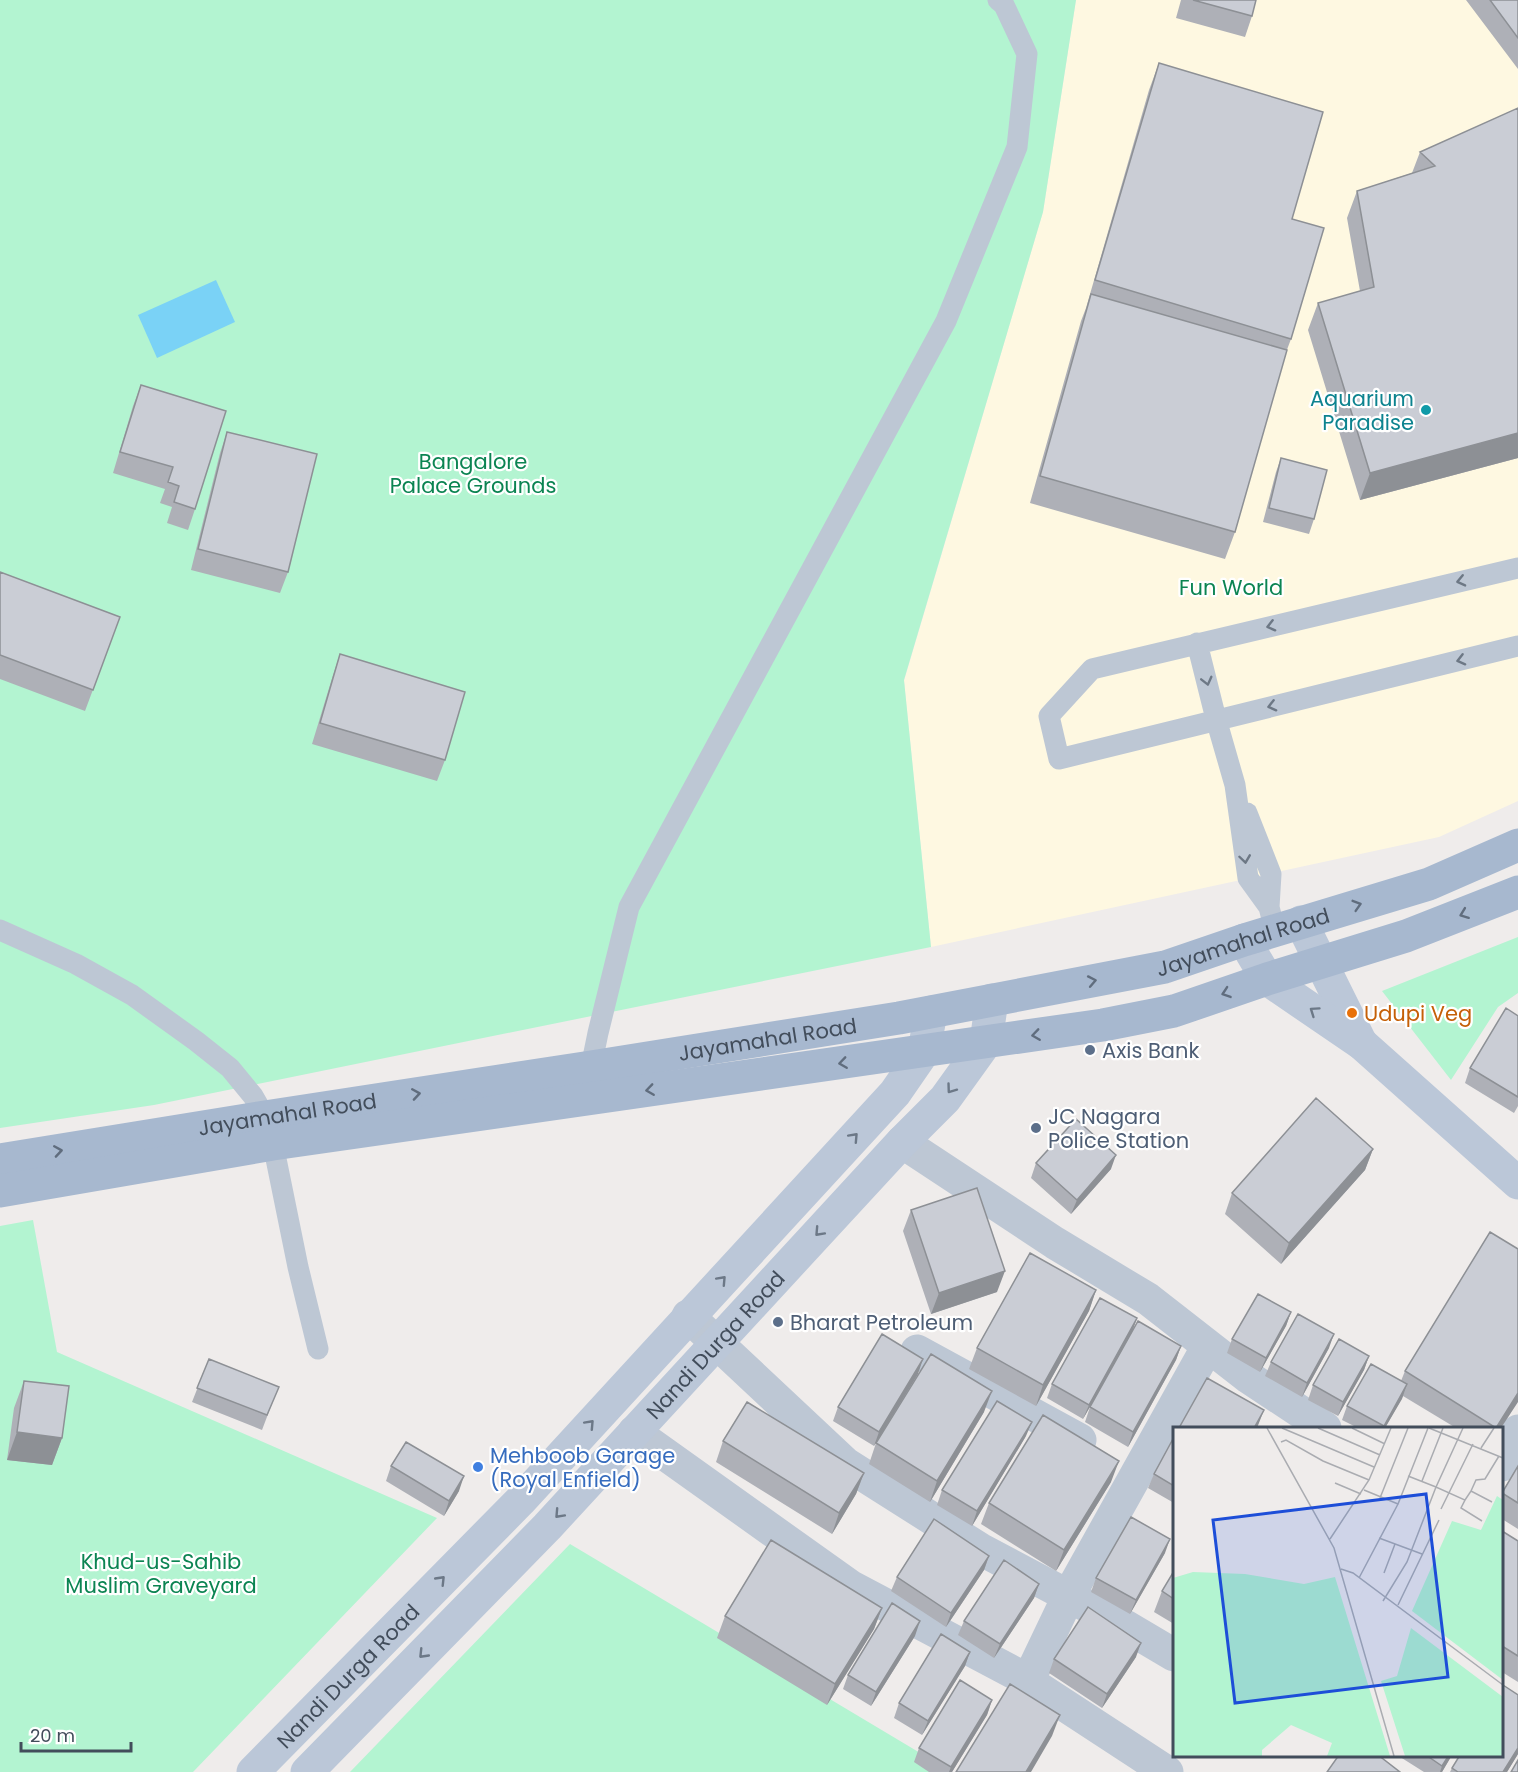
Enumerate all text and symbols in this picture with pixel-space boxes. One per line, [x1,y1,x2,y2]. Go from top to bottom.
place label: Aquarium Paradise [1310,384,1414,437]
marker: Aquarium Paradise [1419,403,1433,417]
park label: Bangalore Palace Grounds [390,447,556,500]
park label: Fun World [1179,573,1283,602]
one-way arrow [1456,574,1466,587]
one-way arrow [1266,618,1276,631]
one-way arrow [1456,653,1466,666]
one-way arrow [1199,676,1212,686]
one-way arrow [1267,699,1277,712]
one-way arrow [1239,854,1251,863]
street label: Jayamahal Road [1154,900,1333,983]
one-way arrow [1351,900,1362,913]
one-way arrow [1459,906,1469,919]
one-way arrow [1086,975,1096,988]
one-way arrow [1221,985,1232,998]
place label: Udupi Veg [1364,999,1472,1028]
marker: Udupi Veg [1345,1006,1359,1020]
one-way arrow [1309,1007,1320,1018]
street label: Jayamahal Road [676,1010,859,1067]
one-way arrow [1031,1028,1041,1040]
place label: Axis Bank [1102,1036,1199,1065]
marker: Axis Bank [1083,1043,1097,1057]
one-way arrow [838,1056,848,1068]
one-way arrow [645,1083,654,1095]
one-way arrow [948,1083,959,1094]
street label: Jayamahal Road [196,1086,379,1142]
one-way arrow [412,1088,421,1100]
place label: JC Nagara Police Station [1048,1102,1189,1155]
marker: JC Nagara Police Station [1029,1121,1043,1135]
one-way arrow [847,1133,858,1144]
one-way arrow [52,1145,62,1158]
one-way arrow [815,1224,826,1235]
street label: Nandi Durga Road [639,1264,791,1425]
one-way arrow [715,1276,726,1287]
place label: Bharat Petroleum [790,1308,973,1337]
marker: Bharat Petroleum [771,1315,785,1329]
one-way arrow [583,1420,594,1430]
inset map [1173,1427,1503,1757]
place label: Mehboob Garage (Royal Enfield) [490,1441,675,1494]
marker: Mehboob Garage (Royal Enfield) [471,1460,485,1474]
one-way arrow [555,1508,566,1518]
park label: Khud-us-Sahib Muslim Graveyard [65,1547,257,1600]
one-way arrow [434,1577,445,1588]
street label: Nandi Durga Road [270,1597,426,1754]
one-way arrow [419,1646,430,1657]
scale bar [21,1715,130,1753]
text: 20 m [30,1723,75,1748]

